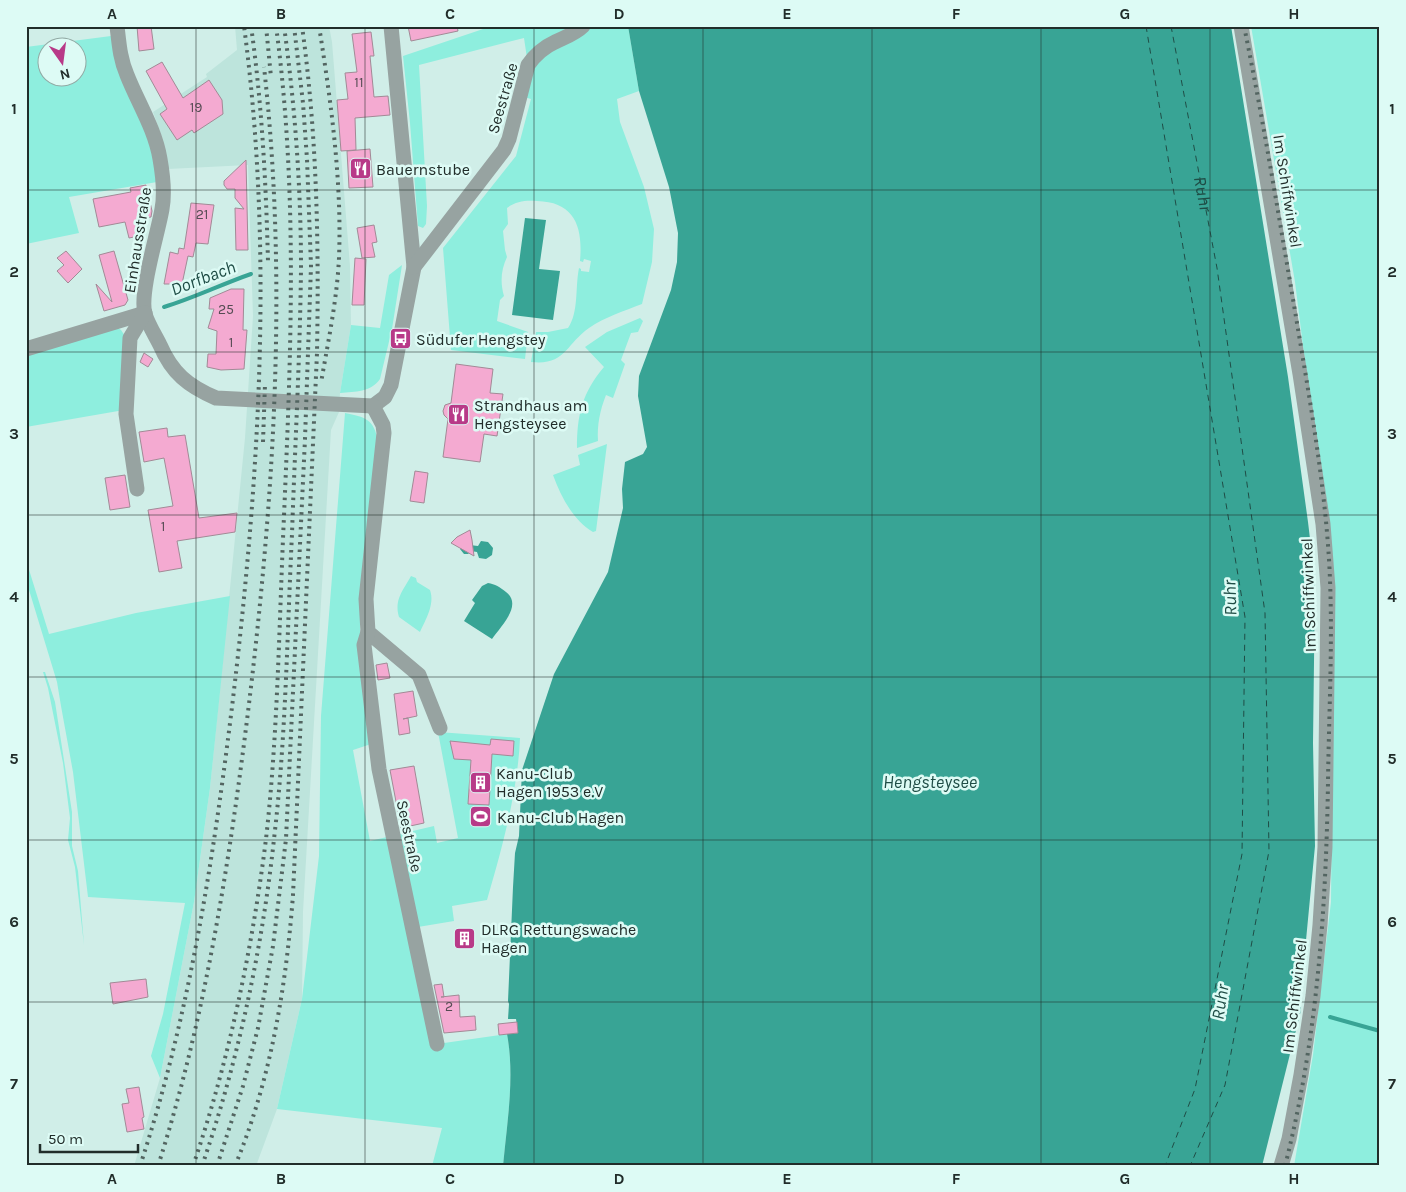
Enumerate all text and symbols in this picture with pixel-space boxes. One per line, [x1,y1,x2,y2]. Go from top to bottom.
text: A [107,4,117,23]
text: B [276,4,286,23]
text: C [445,4,455,23]
text: D [614,4,625,23]
text: E [782,4,792,23]
text: F [952,4,961,23]
text: G [1120,4,1130,23]
text: H [1288,4,1300,23]
north arrow [38,38,88,88]
street label: Seestraße [483,60,522,136]
text: N [58,65,72,84]
house number: 11 [354,74,364,91]
text: 1 [11,99,17,118]
house number: 19 [190,99,202,116]
text: 1 [1389,99,1395,118]
street label: Im Schiffwinkel [1269,133,1306,249]
restaurant icon: Bauernstube [348,157,372,181]
place label: Bauernstube [376,160,470,179]
water label: Ruhr [1189,174,1217,214]
street label: Einhausstraße [120,186,155,294]
house number: 21 [196,206,208,223]
water label: Dorfbach [167,256,239,300]
text: 2 [9,262,19,281]
text: 2 [1387,262,1397,281]
house number: 25 [218,301,234,318]
bus stop icon: Südufer Hengstey [388,327,412,351]
place label: Südufer Hengstey [416,330,546,349]
house number: 1 [229,334,233,351]
place label: Strandhaus am Hengsteysee [474,396,588,433]
restaurant icon: Strandhaus am Hengsteysee [446,402,470,426]
text: 3 [9,424,19,443]
text: 3 [1387,424,1397,443]
house number: 1 [161,518,165,535]
street label: Im Schiffwinkel [1297,538,1320,652]
water label: Ruhr [1218,579,1242,616]
text: 4 [9,587,19,606]
text: 4 [1387,587,1397,606]
text: 5 [9,749,19,768]
text: 5 [1387,749,1397,768]
place label: Kanu-Club Hagen 1953 e.V [496,764,603,801]
building icon: Kanu-Club Hagen 1953 e.V [468,770,492,794]
water label: Hengsteysee [883,771,977,793]
street label: Seestraße [393,798,426,874]
sports icon: Kanu-Club Hagen [469,805,493,829]
place label: Kanu-Club Hagen [497,808,624,827]
text: 6 [9,912,19,931]
text: 6 [1387,912,1397,931]
place label: DLRG Rettungswache Hagen [481,920,636,957]
building icon: DLRG Rettungswache Hagen [453,926,477,950]
street label: Im Schiffwinkel [1278,938,1311,1054]
water label: Ruhr [1206,982,1234,1021]
house number: 2 [445,998,453,1015]
text: 7 [10,1074,18,1093]
text: 7 [1388,1074,1396,1093]
scale bar [40,1122,138,1154]
text: 50 m [48,1130,83,1148]
text: A [107,1169,117,1188]
text: B [276,1169,286,1188]
text: C [445,1169,455,1188]
text: D [614,1169,625,1188]
text: E [782,1169,792,1188]
text: F [952,1169,961,1188]
text: G [1120,1169,1130,1188]
text: H [1288,1169,1300,1188]

